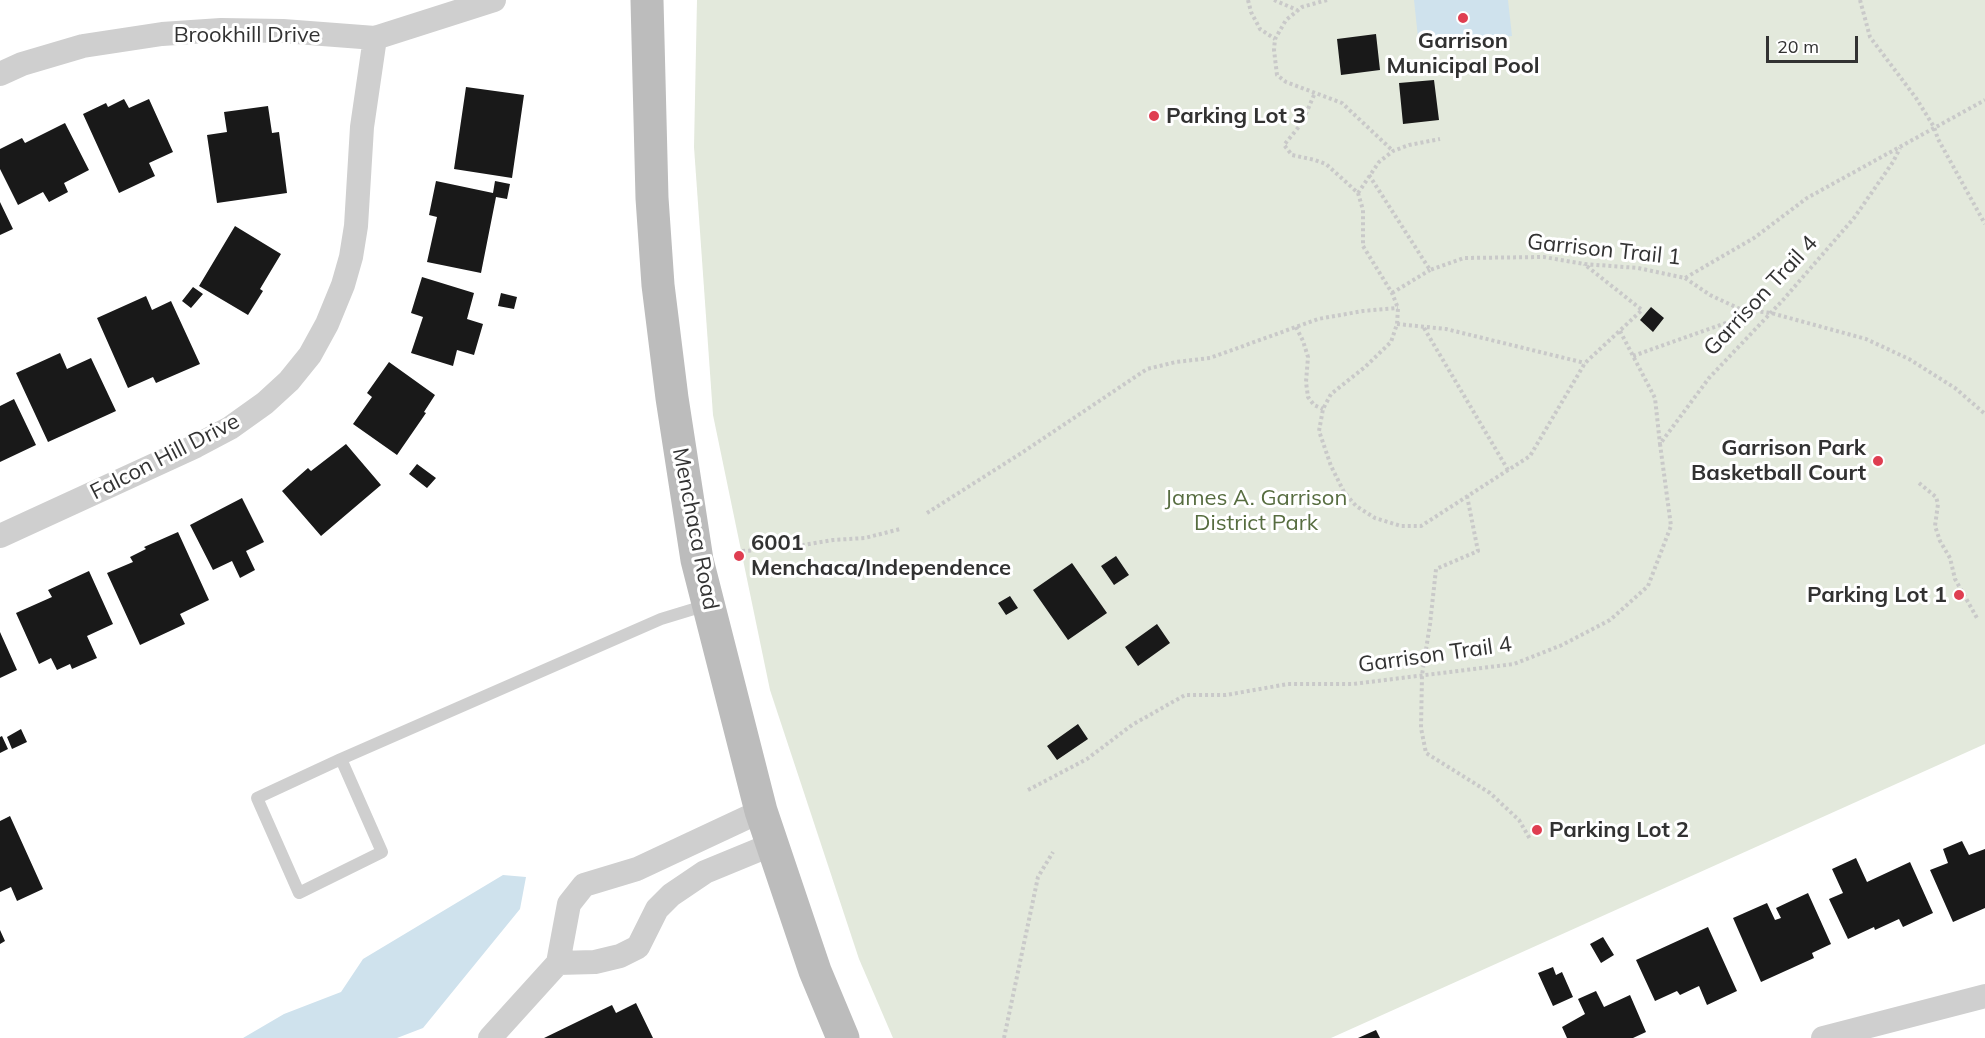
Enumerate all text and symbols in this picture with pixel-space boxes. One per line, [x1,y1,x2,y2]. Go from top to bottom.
marker: Garrison Municipal Pool [1456,11,1470,25]
street label: Brookhill Drive [174,22,320,48]
scale bar [1769,24,1860,62]
place label: Garrison Municipal Pool [1386,28,1540,80]
text: 20 m [1777,35,1819,58]
place label: Parking Lot 3 [1166,103,1306,129]
marker: Parking Lot 3 [1147,109,1161,123]
street label: Garrison Trail 1 [1526,229,1682,271]
street label: Garrison Trail 4 [1699,230,1823,362]
street label: Falcon Hill Drive [86,408,244,506]
place label: Garrison Park Basketball Court [1691,435,1866,487]
street label: Menchaca Road [666,446,724,612]
marker: Garrison Park Basketball Court [1871,454,1885,468]
park label: James A. Garrison District Park [1165,485,1347,536]
place label: 6001 Menchaca/Independence [751,530,1011,582]
marker: 6001 Menchaca/Independence [732,549,746,563]
place label: Parking Lot 1 [1807,582,1947,608]
marker: Parking Lot 1 [1952,588,1966,602]
street label: Garrison Trail 4 [1357,631,1513,679]
place label: Parking Lot 2 [1549,817,1689,843]
marker: Parking Lot 2 [1530,823,1544,837]

